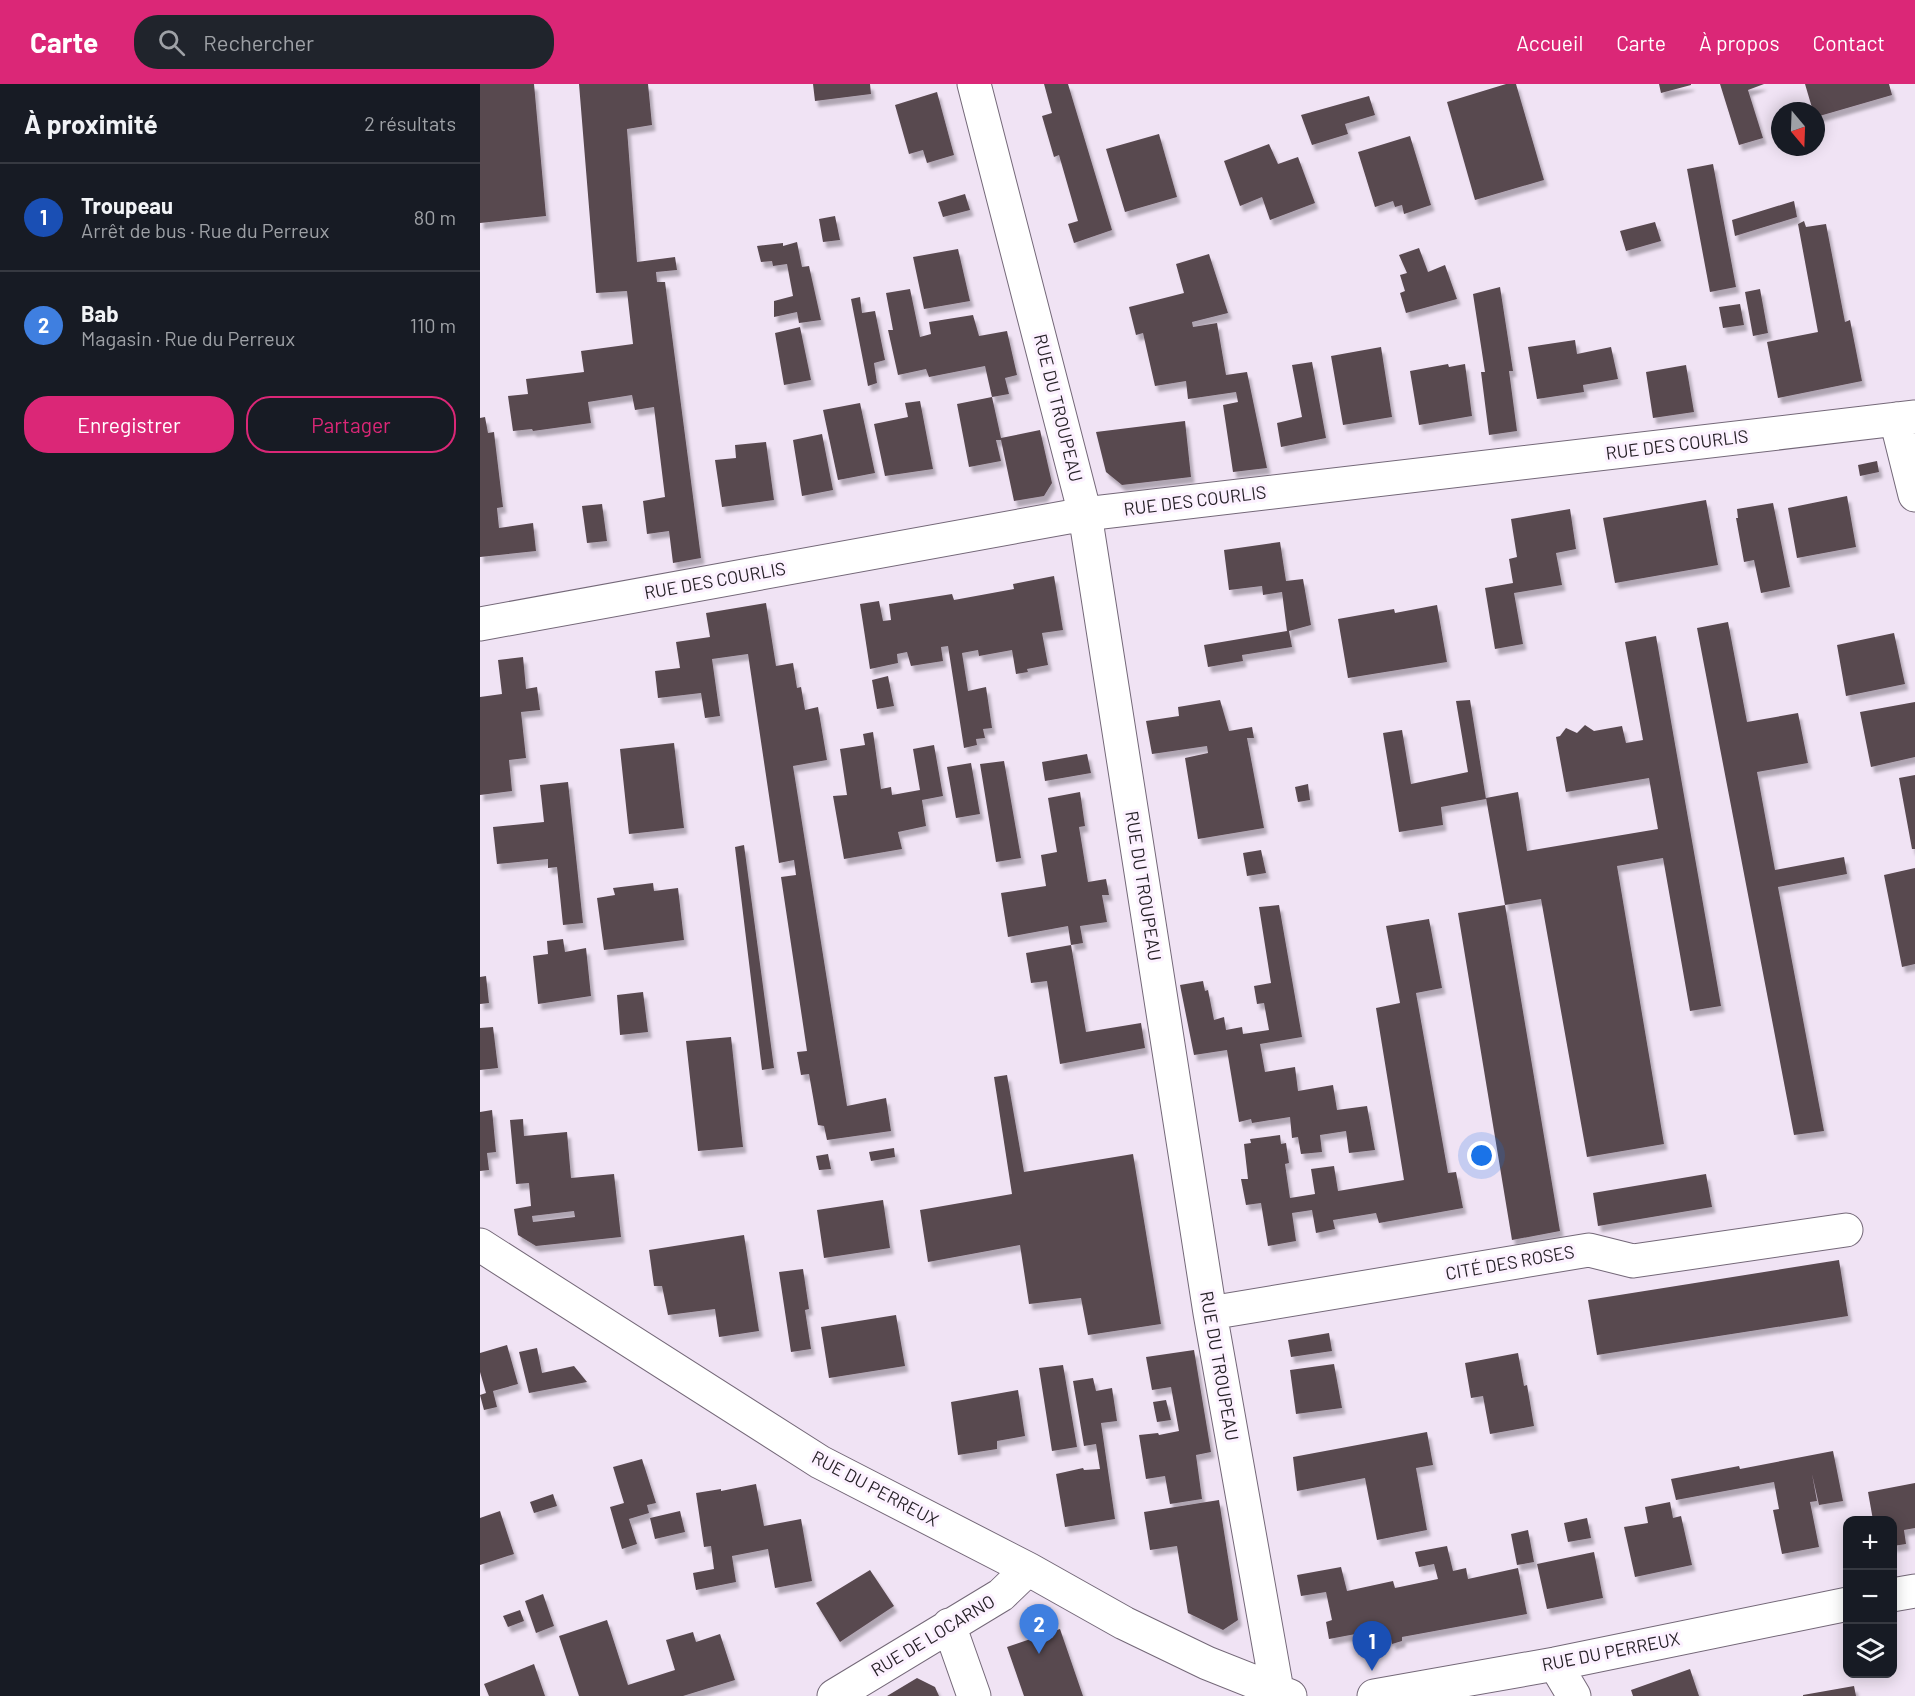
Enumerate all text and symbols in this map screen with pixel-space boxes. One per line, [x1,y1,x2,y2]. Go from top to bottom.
search box [134,15,554,69]
text: Carte [30,25,98,59]
icon: search [155,26,188,59]
text: Rechercher [203,29,314,55]
text: Accueil [1516,30,1583,55]
text: Carte [1616,30,1666,55]
text: À propos [1699,30,1780,55]
text: Contact [1813,30,1885,55]
north arrow [1771,102,1825,156]
text: À proximité [24,108,158,139]
text: 2 résultats [364,111,456,135]
text: Troupeau [81,192,173,218]
text: 1 [40,205,47,229]
text: 80 m [414,205,456,229]
text: Arrêt de bus · Rue du Perreux [81,218,329,242]
text: Bab [81,300,119,326]
text: 2 [38,313,49,337]
text: 110 m [410,313,456,337]
text: Magasin · Rue du Perreux [81,326,295,350]
street label: RUE DU TROUPEAU [1030,331,1088,484]
button: Enregistrer [24,396,234,453]
button: Partager [246,396,456,453]
street label: RUE DES COURLIS [1604,424,1749,464]
street label: RUE DES COURLIS [1122,480,1267,520]
street label: RUE DES COURLIS [642,557,787,603]
street label: RUE DU TROUPEAU [1121,809,1167,962]
your location [1467,1141,1496,1170]
street label: CITÉ DES ROSES [1444,1240,1576,1284]
street label: RUE DU TROUPEAU [1196,1289,1244,1442]
street label: RUE DU PERREUX [808,1445,943,1531]
map controls [1843,1516,1897,1678]
button: + [1843,1516,1897,1570]
button: − [1843,1570,1897,1624]
street label: RUE DE LOCARNO [867,1590,998,1681]
pin: 2 [1020,1604,1058,1654]
pin: 1 [1352,1622,1392,1671]
button: layers [1843,1624,1897,1678]
street label: RUE DU PERREUX [1540,1627,1682,1675]

